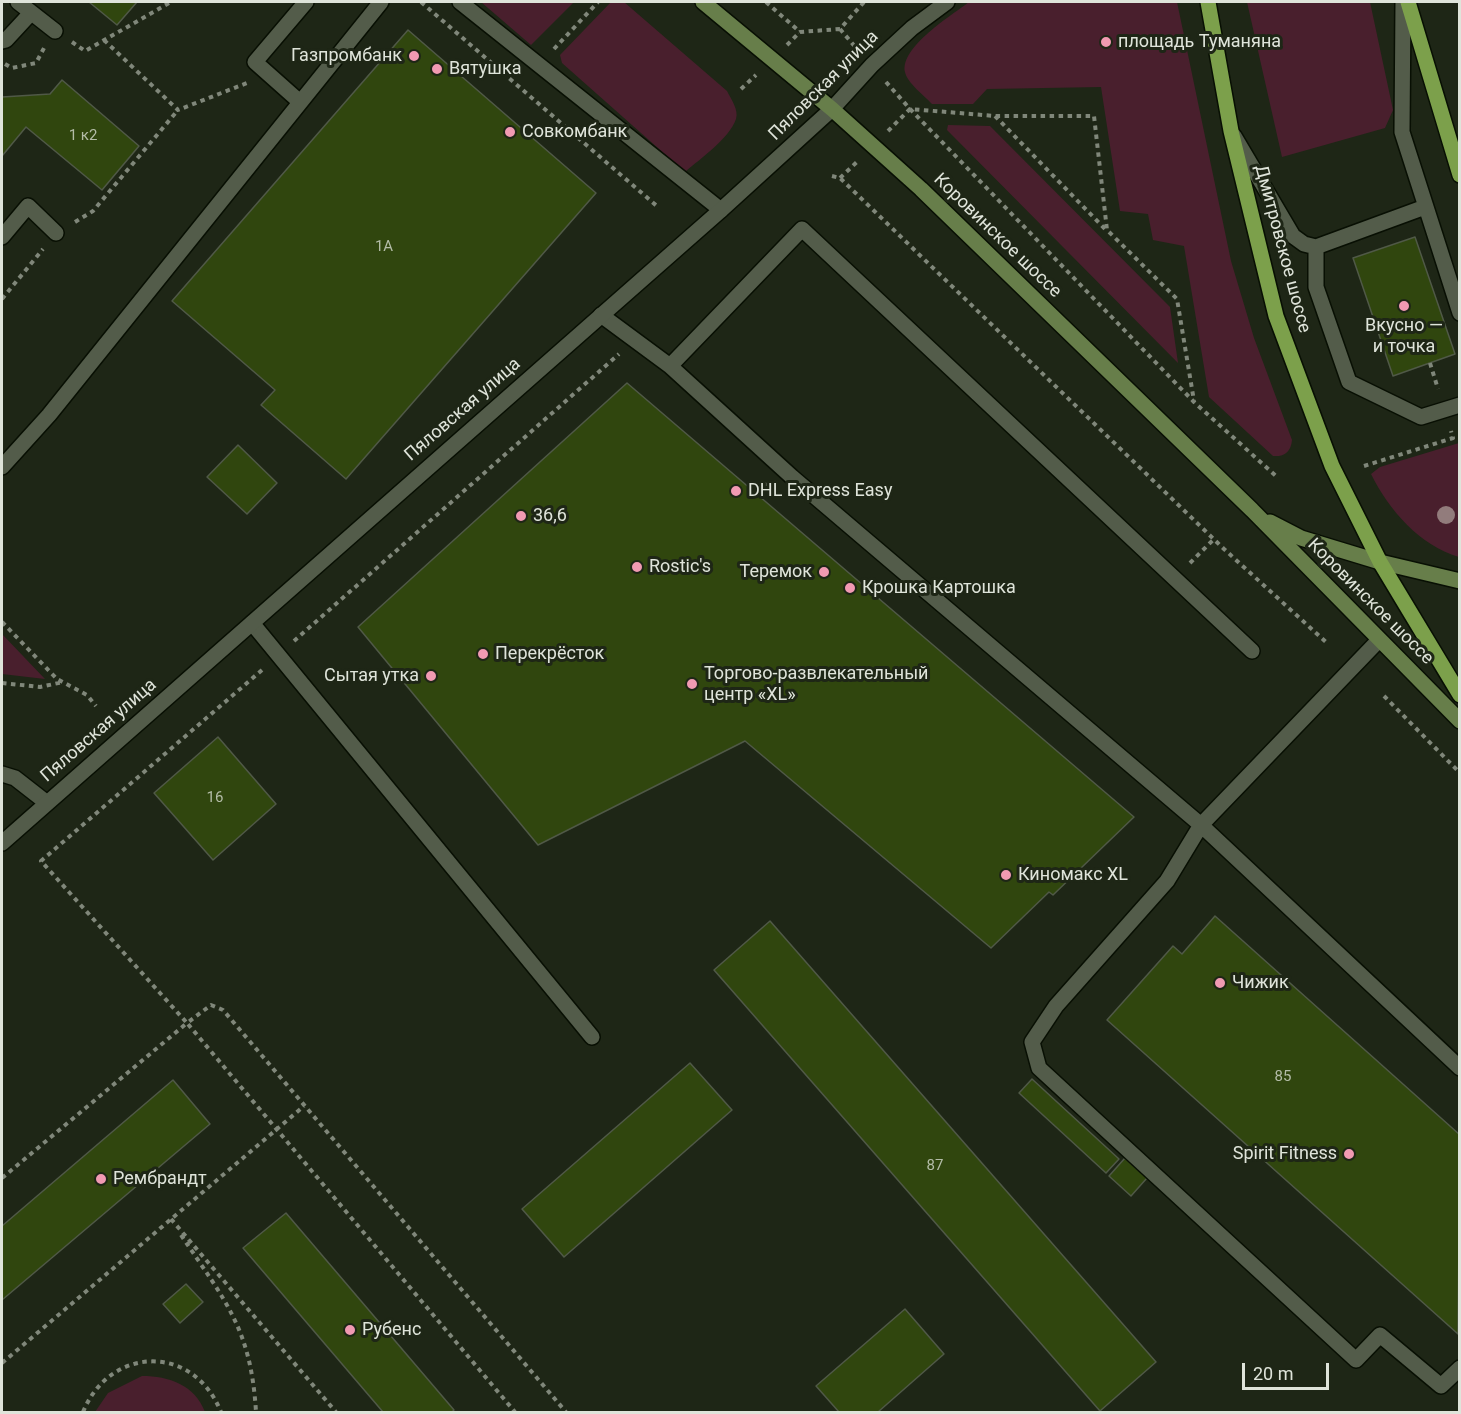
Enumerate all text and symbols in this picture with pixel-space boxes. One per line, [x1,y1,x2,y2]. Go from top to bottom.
street label: Пяловская улица [765,27,883,145]
place label: площадь Туманяна [1118,31,1281,53]
marker: площадь Туманяна [1099,35,1113,49]
place label: Газпромбанк [291,45,402,67]
marker: Газпромбанк [407,49,421,63]
place label: Вятушка [449,58,521,80]
marker: Вятушка [430,62,444,76]
place label: Совкомбанк [522,121,627,143]
marker: Совкомбанк [503,125,517,139]
house number: 1 к2 [69,127,97,145]
street label: Дмитровское шоссе [1249,163,1315,335]
street label: Коровинское шоссе [929,169,1065,303]
house number: 1А [375,238,393,256]
marker: Вкусно — и точка [1397,299,1411,313]
place label: Вкусно — и точка [1365,315,1443,358]
street label: Пяловская улица [401,354,525,466]
place label: DHL Express Easy [748,480,892,502]
marker: DHL Express Easy [729,484,743,498]
place label: 36,6 [533,505,567,527]
marker: 36,6 [514,509,528,523]
street label: Коровинское шоссе [1302,534,1438,670]
place label: Rostic's [649,556,711,578]
marker: Rostic's [630,560,644,574]
place label: Теремок [740,561,812,583]
marker: Теремок [817,565,831,579]
place label: Крошка Картошка [862,577,1016,599]
marker: Крошка Картошка [843,581,857,595]
place label: Перекрёсток [495,643,604,665]
marker: Перекрёсток [476,647,490,661]
place label: Торгово-развлекательный центр «XL» [704,663,929,706]
place label: Сытая утка [324,665,419,687]
marker: Сытая утка [424,669,438,683]
street label: Пяловская улица [37,675,161,787]
marker: Торгово-развлекательный центр «XL» [685,677,699,691]
house number: 16 [207,789,223,807]
place label: Киномакс XL [1018,864,1128,886]
marker: Киномакс XL [999,868,1013,882]
place label: Чижик [1232,972,1289,994]
marker: Чижик [1213,976,1227,990]
house number: 85 [1275,1068,1291,1086]
place label: Spirit Fitness [1233,1143,1337,1165]
marker: Spirit Fitness [1342,1147,1356,1161]
house number: 87 [927,1157,943,1175]
place label: Рембрандт [113,1168,207,1190]
marker: Рембрандт [94,1172,108,1186]
place label: Рубенс [362,1319,421,1341]
marker: Рубенс [343,1323,357,1337]
scale bar [1245,1351,1332,1389]
text: 20 m [1253,1363,1293,1384]

